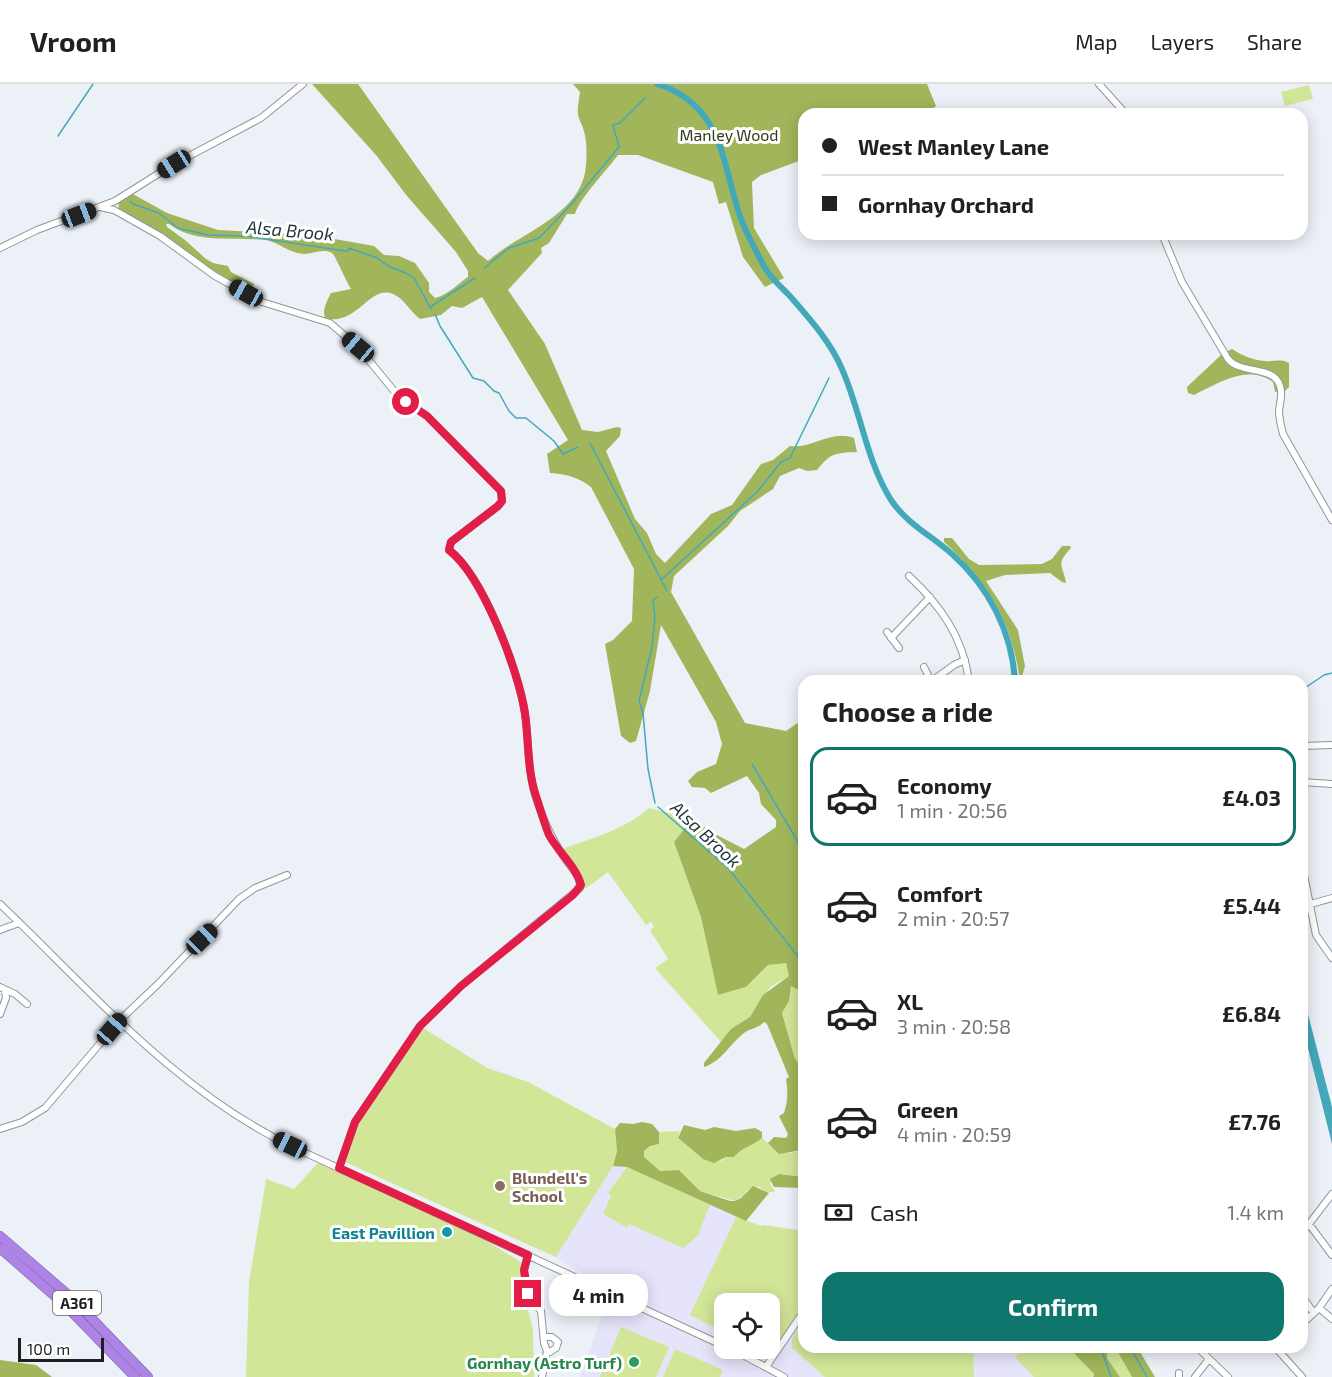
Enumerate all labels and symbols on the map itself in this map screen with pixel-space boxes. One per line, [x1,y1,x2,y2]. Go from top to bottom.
park label: Manley Wood [679,125,779,144]
car [154,147,194,181]
car [59,200,99,230]
water label: Alsa Brook [244,215,335,245]
car [226,276,266,310]
car [338,329,378,365]
route start [392,388,419,415]
water label: Alsa Brook [666,795,746,872]
car [183,920,221,958]
car [93,1010,131,1048]
car [270,1129,310,1161]
place label: Blundell's School [512,1168,587,1205]
marker: Blundell's School [493,1179,507,1193]
place label: East Pavillion [332,1223,435,1242]
marker: East Pavillion [440,1225,454,1239]
callout: 4 min [549,1273,648,1315]
route end [514,1280,541,1307]
road number: A361 [53,1291,101,1315]
scale bar [18,1335,104,1362]
place label: Gornhay (Astro Turf) [467,1353,622,1373]
marker: Gornhay (Astro Turf) [627,1355,641,1369]

